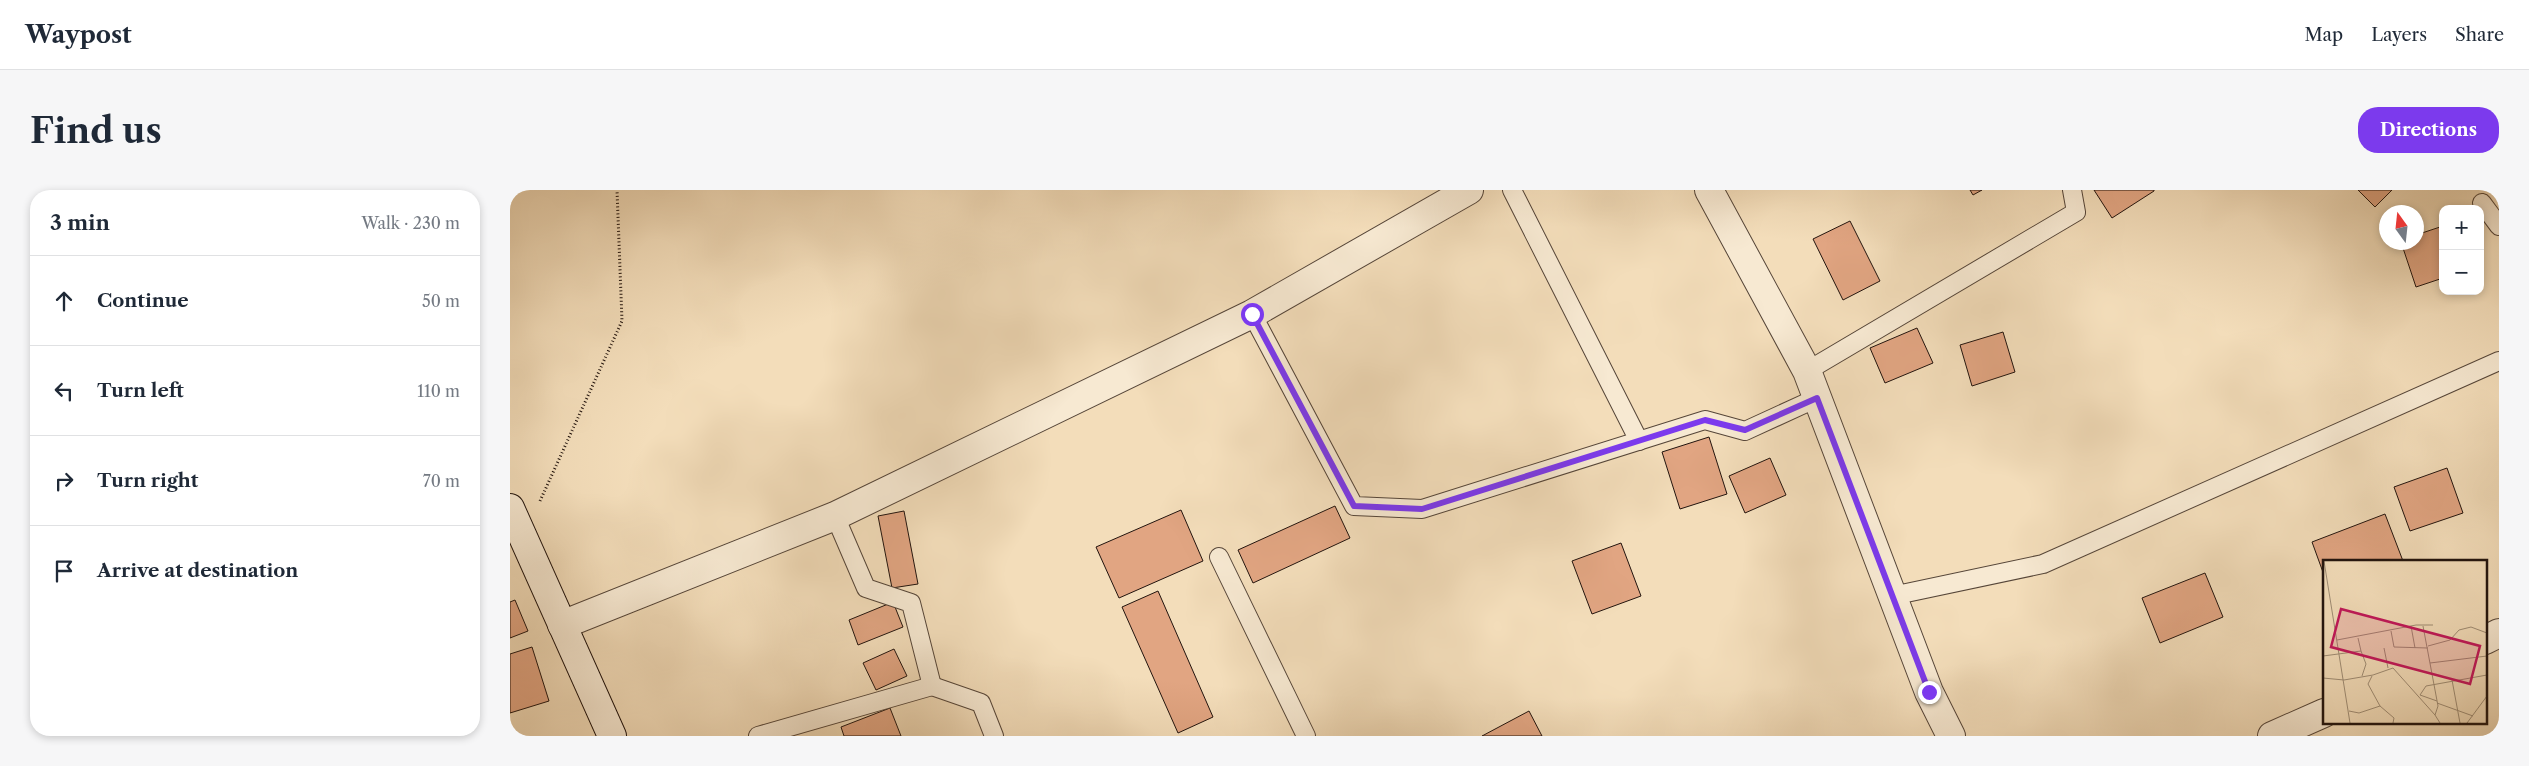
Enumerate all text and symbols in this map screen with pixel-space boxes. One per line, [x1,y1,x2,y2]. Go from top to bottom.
text: Waypost [25,20,132,49]
text: Map [2305,24,2343,46]
text: Layers [2371,24,2427,46]
text: Share [2455,24,2504,46]
button: Directions [2358,107,2499,153]
text: Find us [30,109,162,152]
north arrow [2379,205,2424,250]
map controls [2439,205,2484,295]
button: + [2439,205,2484,250]
text: 3 min [50,210,110,235]
text: Walk · 230 m [361,213,460,233]
button: − [2439,250,2484,295]
icon: ahead [50,287,78,315]
text: Continue [97,289,189,312]
text: 50 m [422,291,460,311]
route start [1241,303,1264,326]
icon: left [50,377,78,405]
text: Turn left [97,379,184,402]
text: 110 m [417,381,460,401]
icon: right [50,467,78,495]
text: Turn right [97,469,198,492]
text: 70 m [423,471,460,491]
icon: arrive [50,557,78,585]
text: Arrive at destination [97,559,298,582]
inset map [2323,560,2486,724]
route end [1918,681,1941,704]

